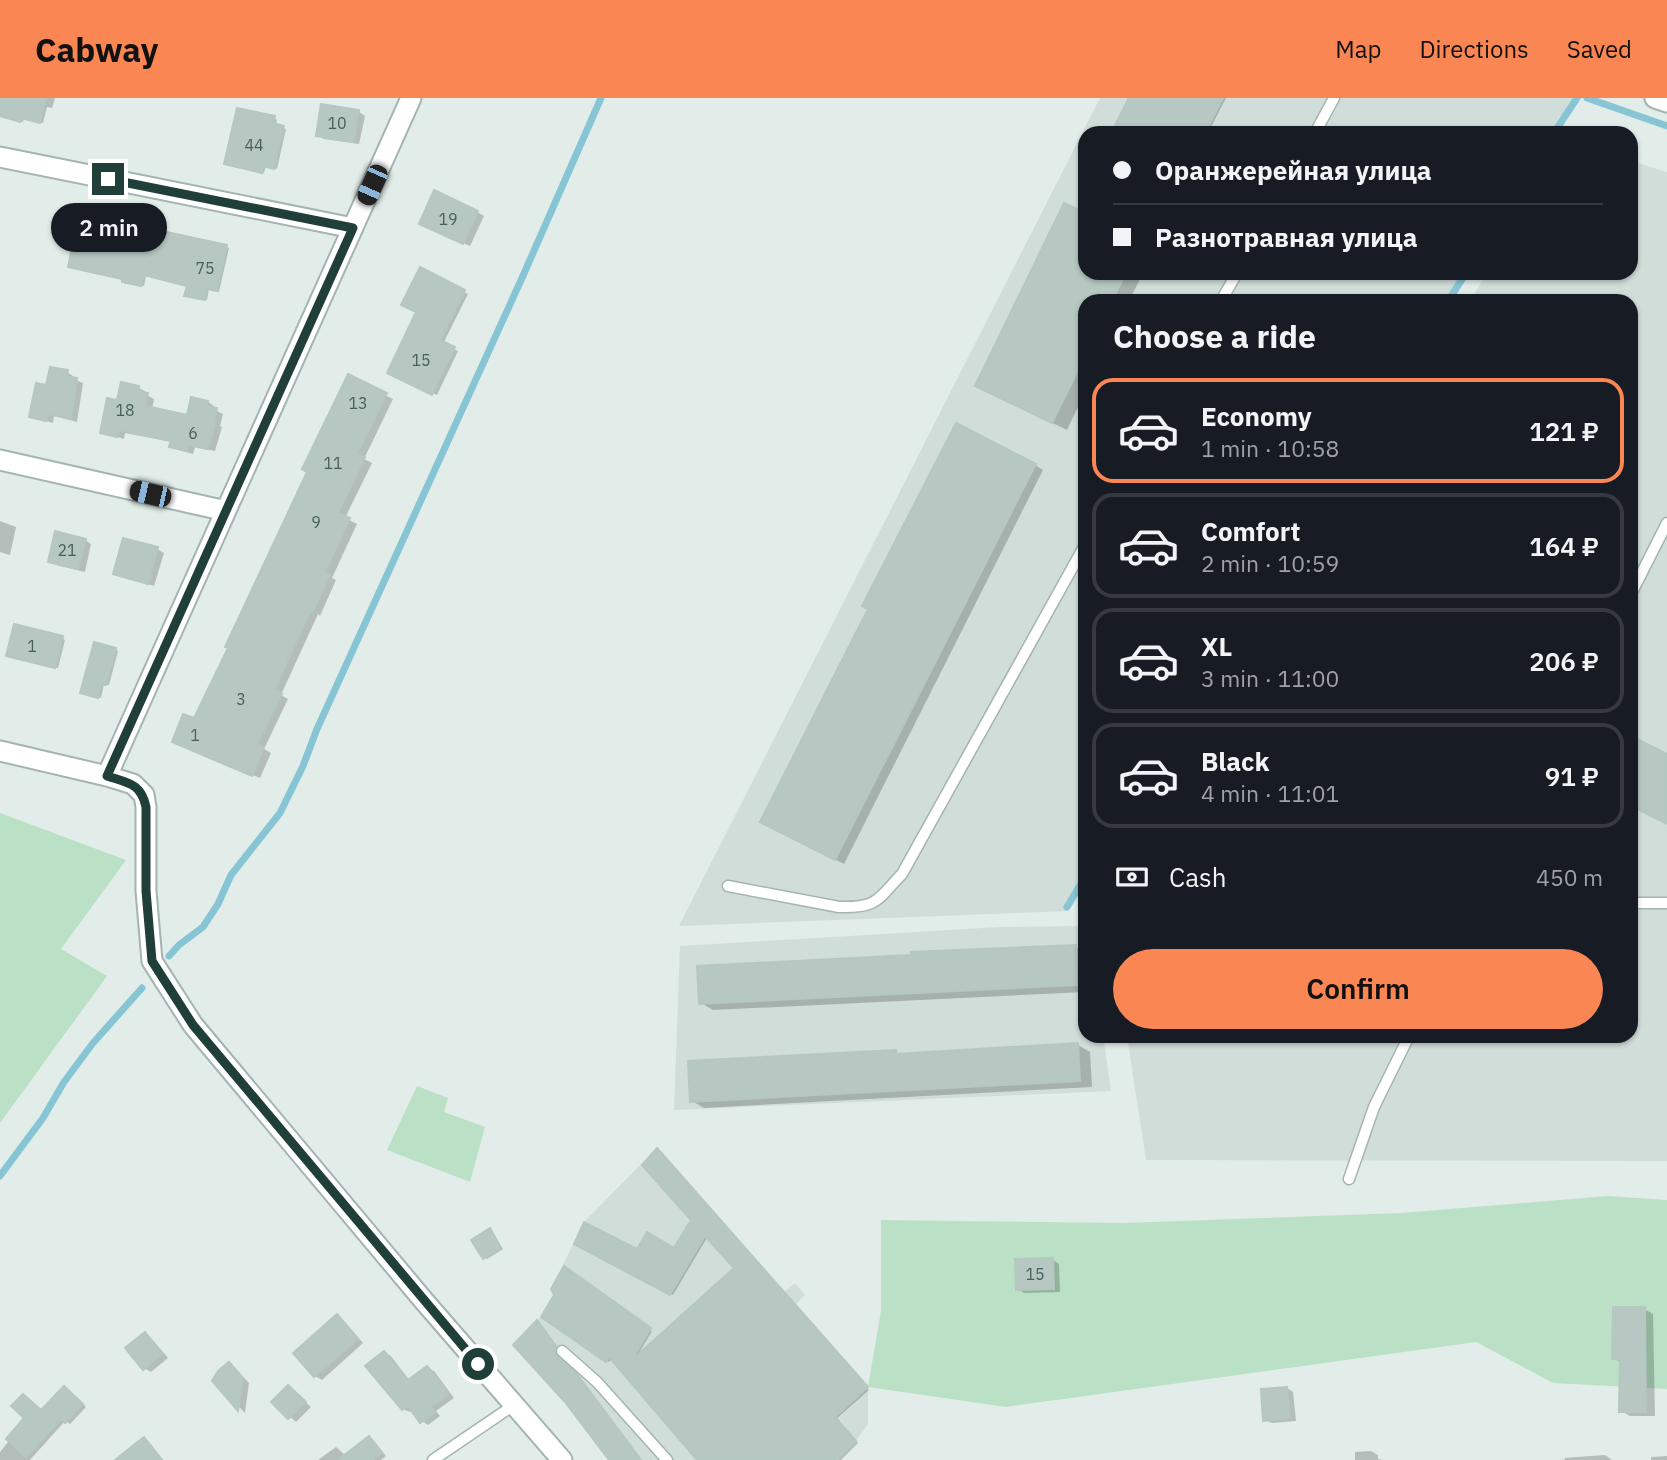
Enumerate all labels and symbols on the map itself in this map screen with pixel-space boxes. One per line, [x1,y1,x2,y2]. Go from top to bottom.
house number: 10 [327,113,347,133]
house number: 44 [244,135,264,155]
car [354,162,391,208]
route end [92,163,124,195]
callout: 2 min [50,204,166,252]
house number: 19 [438,209,458,229]
house number: 75 [195,258,215,278]
house number: 15 [411,350,431,370]
house number: 13 [348,393,368,413]
house number: 18 [115,400,135,420]
house number: 6 [188,423,198,443]
house number: 11 [323,453,343,473]
car [128,479,173,509]
house number: 9 [311,512,321,532]
house number: 21 [57,540,77,560]
house number: 1 [27,636,37,656]
house number: 3 [236,689,246,709]
house number: 1 [190,725,200,745]
house number: 15 [1025,1264,1045,1284]
route start [462,1348,494,1380]

